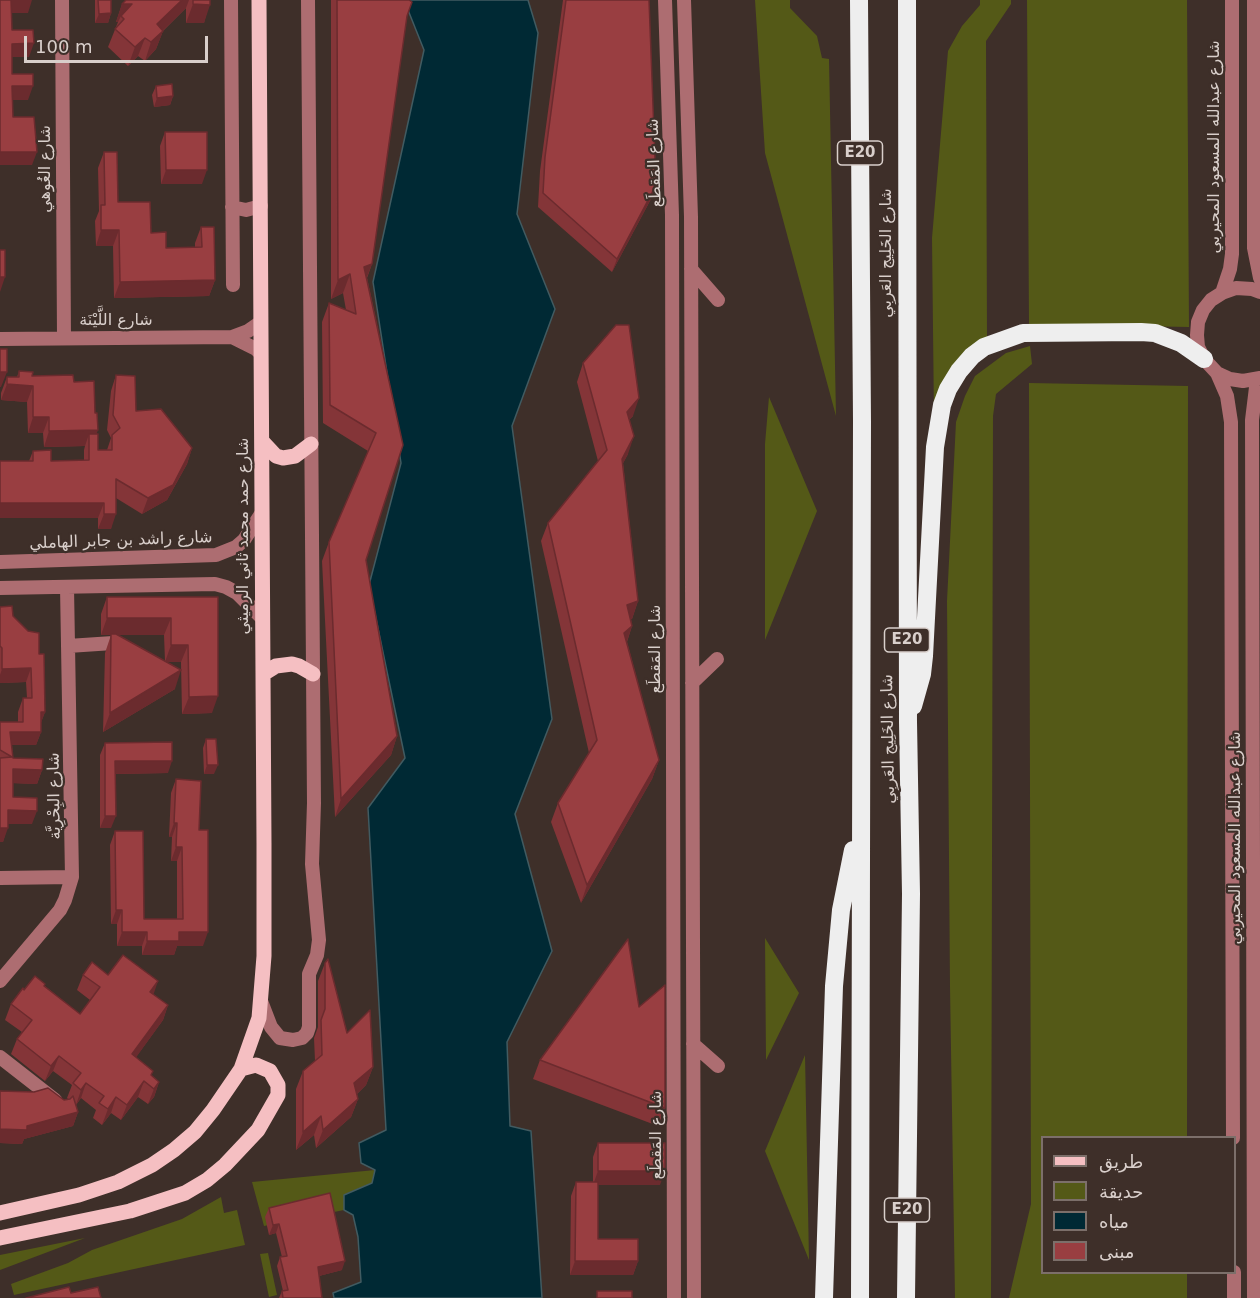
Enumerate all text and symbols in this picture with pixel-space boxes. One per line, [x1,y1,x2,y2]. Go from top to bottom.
scale bar [27,24,212,62]
text: 100 m [35,36,93,57]
street label: شارع عبدالله المسعود المحيربي [1205,40,1225,254]
street label: شارع المَقطَع [644,118,666,208]
street label: شارع الغُوهي [36,125,56,213]
road number: E20 [838,141,882,165]
street label: شارع الخَلِيج العَربِي [877,188,897,318]
street label: شارع اللَّيْنَة [79,311,153,331]
street label: شارع حمد محمد ثاني الرميثي [234,438,254,634]
street label: شارع راشد بن جابر الهاملي [29,528,213,554]
street label: شارع المَقطَع [646,605,666,693]
road number: E20 [884,628,930,652]
street label: شارع الخَلِيج العَربِي [878,674,900,804]
street label: شارع عبدالله المسعود المحيربي [1226,731,1246,945]
street label: شارع البِحْرِيَّة [45,752,65,840]
street label: شارع المَقطَع [647,1091,667,1179]
legend [1041,1136,1236,1274]
text: طريق [1099,1151,1143,1172]
text: حديقة [1099,1181,1143,1202]
road number: E20 [884,1198,930,1222]
text: مياه [1099,1211,1129,1232]
text: مبنى [1099,1241,1135,1262]

